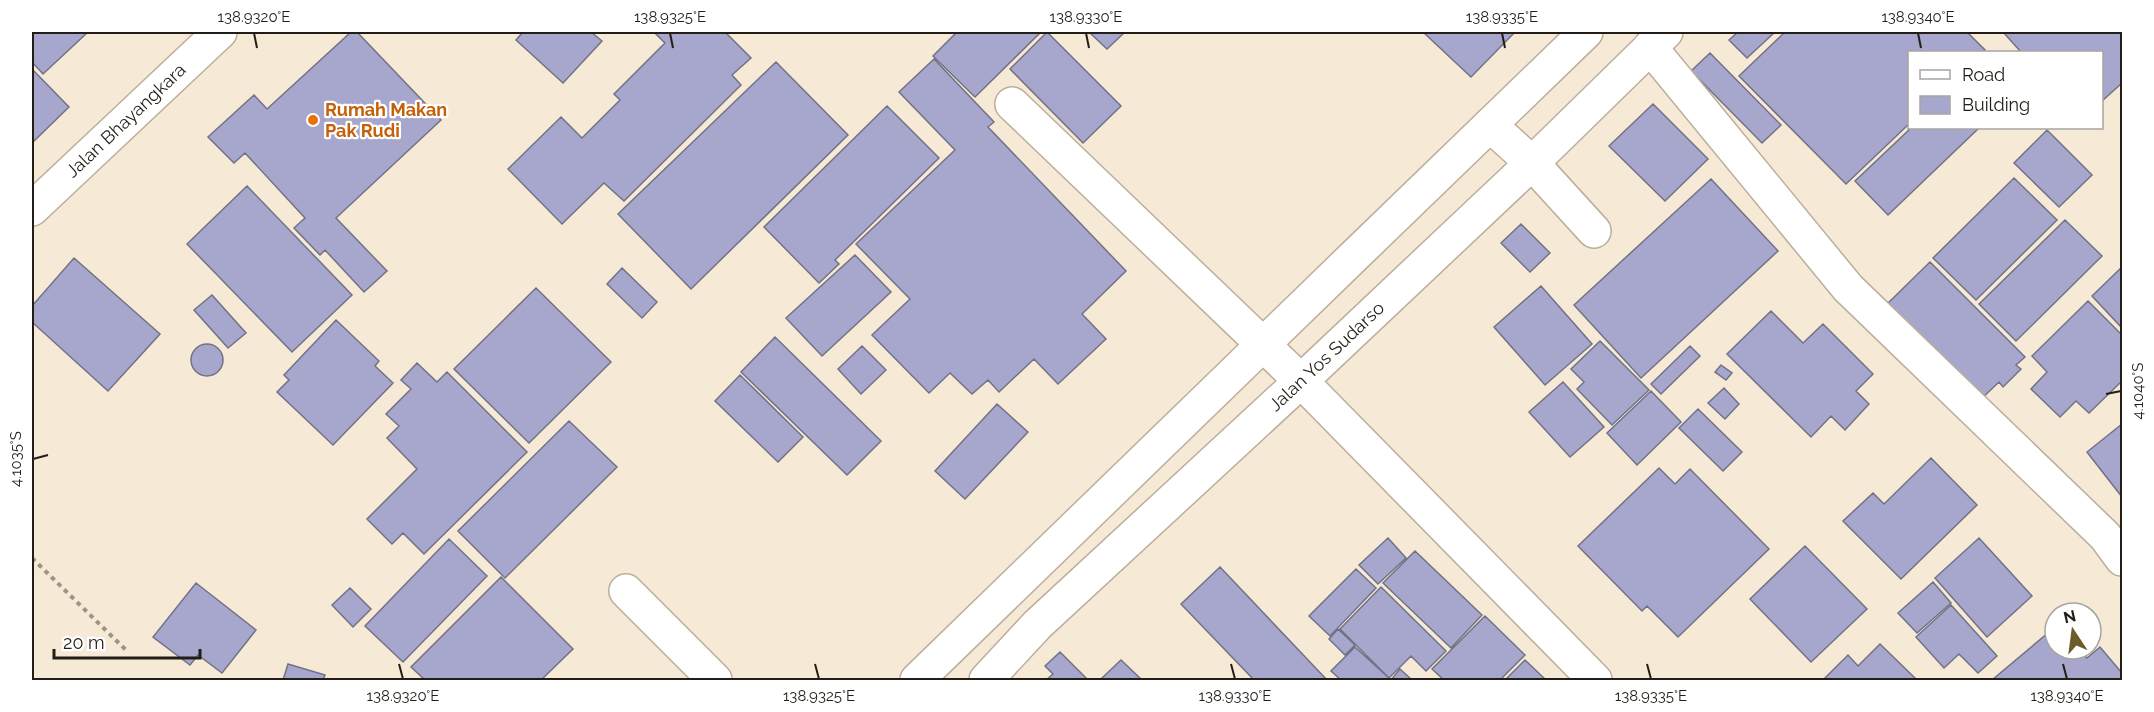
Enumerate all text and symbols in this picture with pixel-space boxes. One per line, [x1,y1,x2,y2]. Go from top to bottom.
text: 138.9320°E [218,8,290,26]
text: 138.9325°E [634,8,706,26]
text: 138.9330°E [1050,8,1122,26]
text: 138.9335°E [1466,8,1538,26]
text: 138.9340°E [1881,8,1955,26]
legend [1908,51,2103,129]
street label: Jalan Bhayangkara [61,59,190,182]
text: Road [1962,64,2005,85]
text: Building [1962,94,2030,115]
place label: Rumah Makan Pak Rudi [325,99,447,141]
marker: Rumah Makan Pak Rudi [306,113,320,127]
street label: Jalan Yos Sudarso [1265,297,1388,415]
text: 4.1040°S [2129,363,2147,419]
text: 4.1035°S [7,431,25,487]
north arrow [2043,601,2103,661]
text: N [2062,606,2078,628]
scale bar [54,622,200,660]
text: 20 m [63,632,105,653]
text: 138.9320°E [367,687,439,705]
text: 138.9325°E [783,687,855,705]
text: 138.9330°E [1199,687,1271,705]
text: 138.9335°E [1615,687,1687,705]
text: 138.9340°E [2030,687,2104,705]

